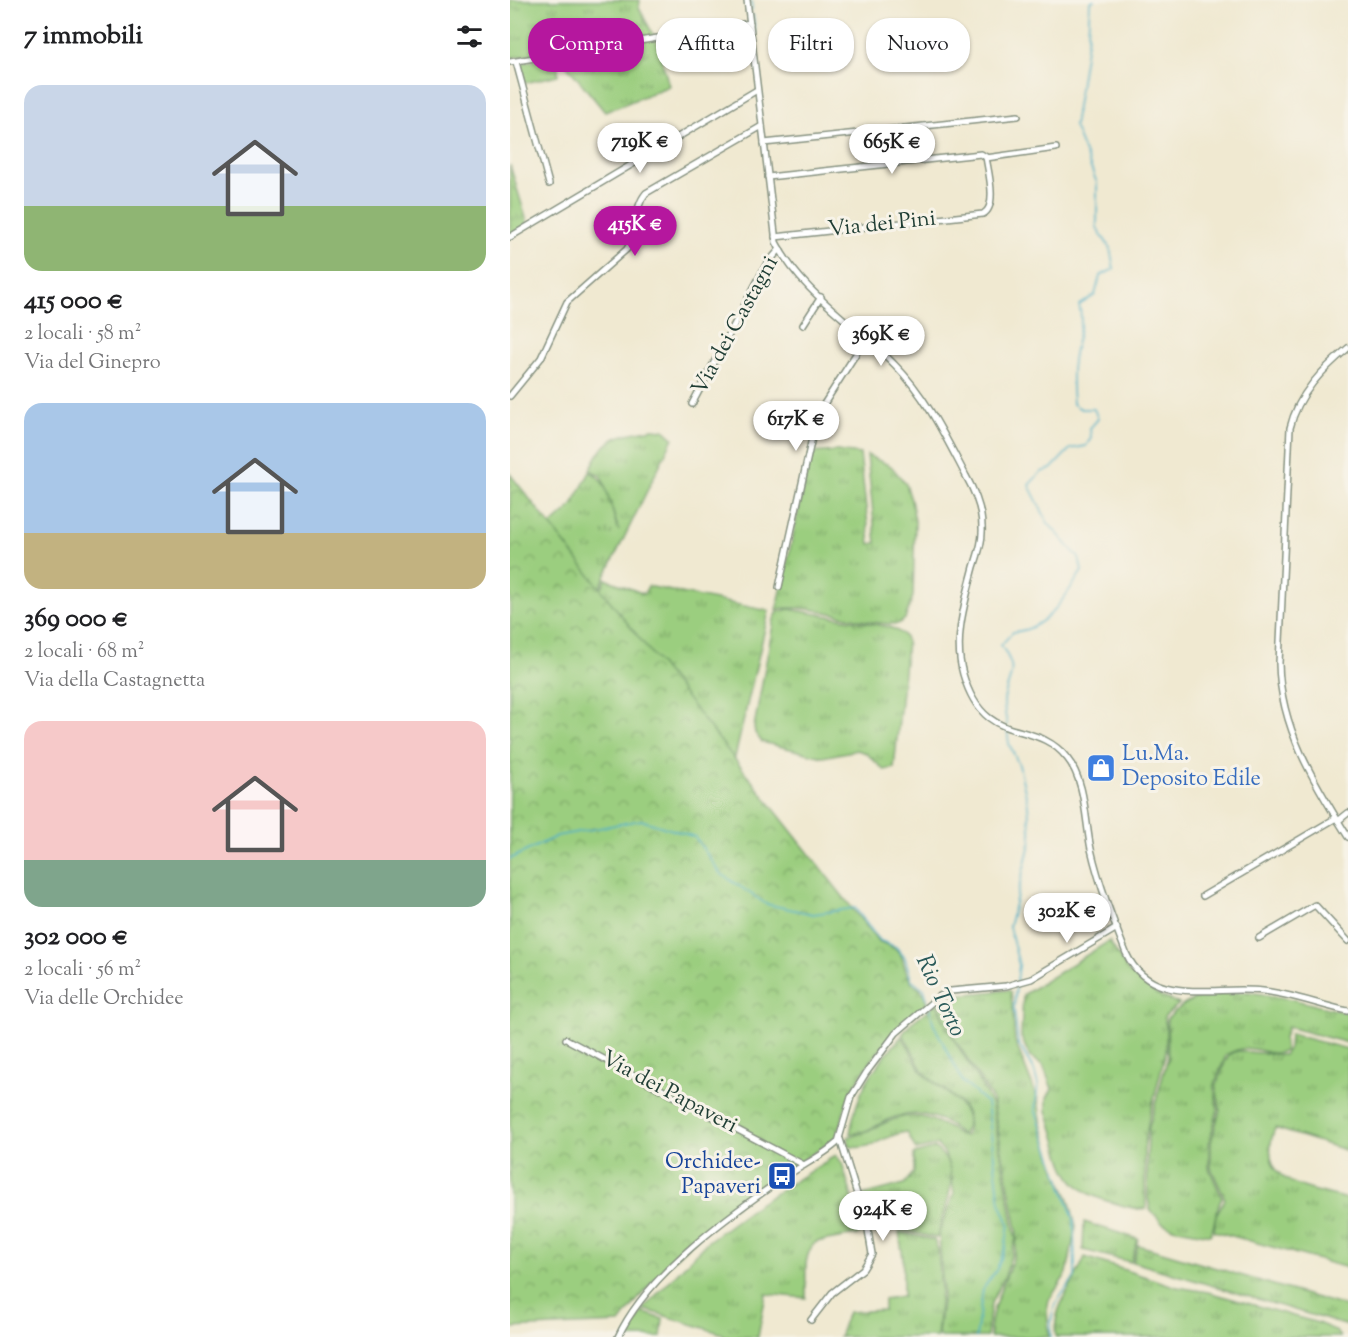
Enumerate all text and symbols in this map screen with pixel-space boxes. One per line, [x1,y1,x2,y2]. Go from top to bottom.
text: 7 immobili [24,18,143,55]
chip: Compra [528,18,644,72]
chip: Affitta [656,18,756,72]
chip: Filtri [768,18,854,72]
chip: Nuovo [866,18,970,72]
icon: filters [453,20,486,53]
pin: 719K € [591,123,689,174]
icon: home [201,124,309,232]
pin: 665K € [843,124,941,175]
text: 719K € [611,128,669,157]
text: 665K € [863,129,921,158]
street label: Via dei Pini [826,203,938,247]
pin: 415K € [586,206,684,257]
text: 415K € [608,211,662,240]
street label: Via dei Castagni [685,251,787,401]
text: 415 000 € [24,283,123,320]
pin: 369K € [832,316,930,367]
text: 2 locali · 58 m² [24,320,141,349]
text: 369K € [852,321,910,350]
text: Via del Ginepro [24,349,161,378]
pin: 617K € [747,401,845,452]
text: 617K € [767,406,825,435]
icon: home [201,442,309,550]
text: 369 000 € [24,601,128,638]
text: 2 locali · 68 m² [24,638,145,667]
text: Via della Castagnetta [24,667,205,696]
place label: Lu.Ma. Deposito Edile [1122,739,1261,796]
shop icon: Lu.Ma. Deposito Edile [1085,752,1117,784]
icon: home [201,760,309,868]
pin: 302K € [1018,893,1116,944]
text: 302K € [1038,898,1096,927]
text: 302 000 € [24,919,128,956]
water label: Rio Torto [906,949,974,1043]
text: 2 locali · 56 m² [24,956,141,985]
text: Via delle Orchidee [24,985,184,1014]
street label: Via dei Papaveri [595,1044,743,1142]
place label: Orchidee- Papaveri [665,1147,761,1204]
bus stop icon: Orchidee- Papaveri [766,1160,798,1192]
pin: 924K € [834,1191,932,1242]
text: 924K € [853,1196,913,1225]

